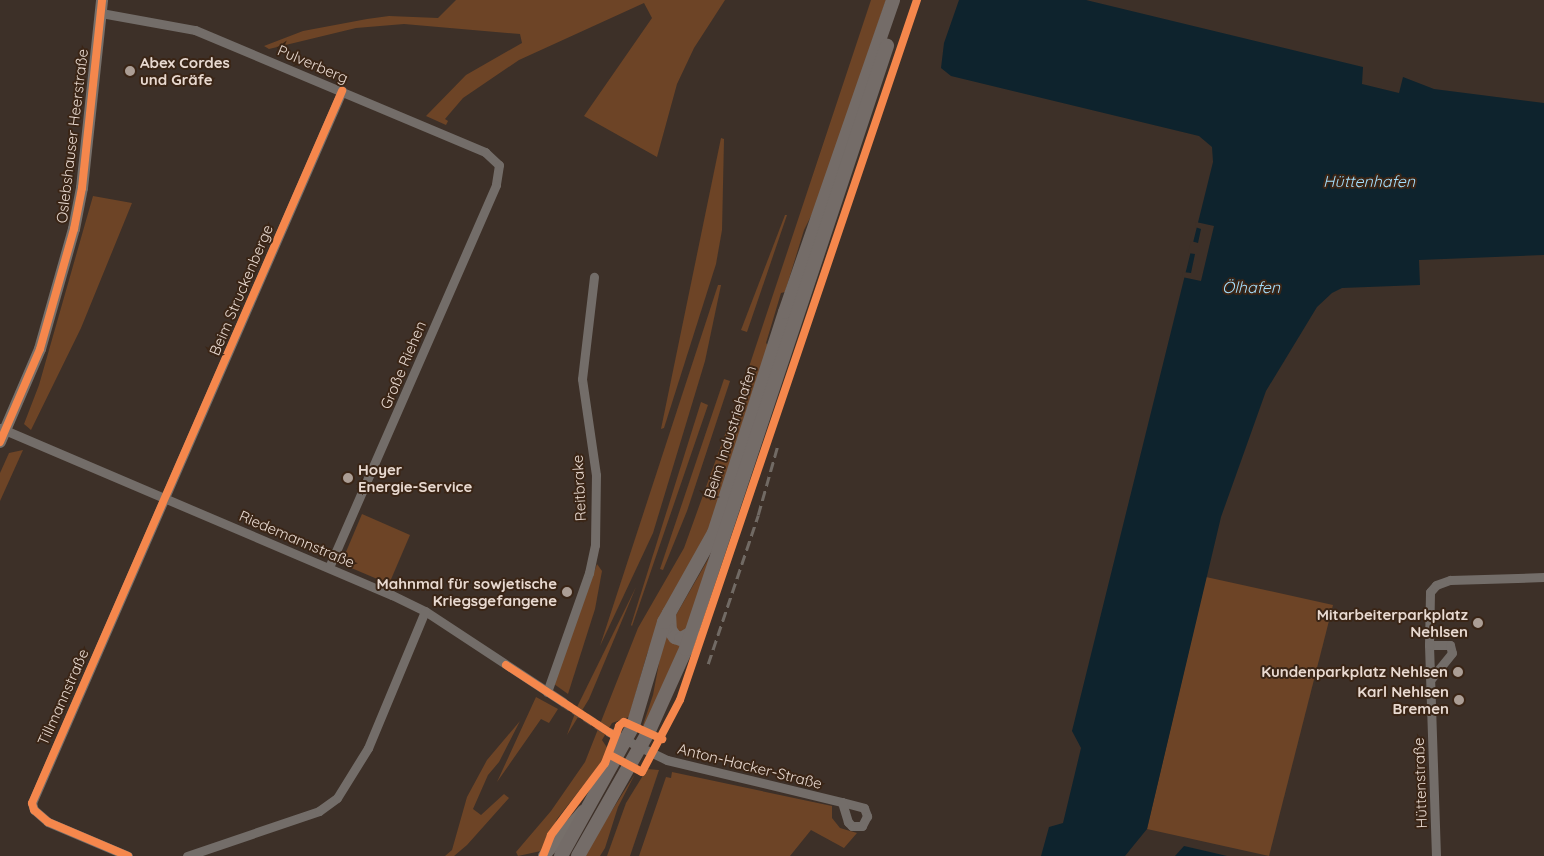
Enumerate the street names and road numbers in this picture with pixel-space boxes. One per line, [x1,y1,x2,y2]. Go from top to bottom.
street label: Pulverberg [275,41,351,87]
street label: Oslebshauser Heerstraße [52,48,92,224]
street label: Beim Struckenberge [205,222,277,358]
street label: Große Riehen [376,318,430,412]
street label: Beim Industriehafen [700,363,760,501]
street label: Reitbrake [568,454,590,522]
street label: Riedemannstraße [237,507,357,571]
street label: Tillmannstraße [34,646,92,748]
street label: Hüttenstraße [1409,737,1431,829]
street label: Anton-Hacker-Straße [676,739,824,793]

